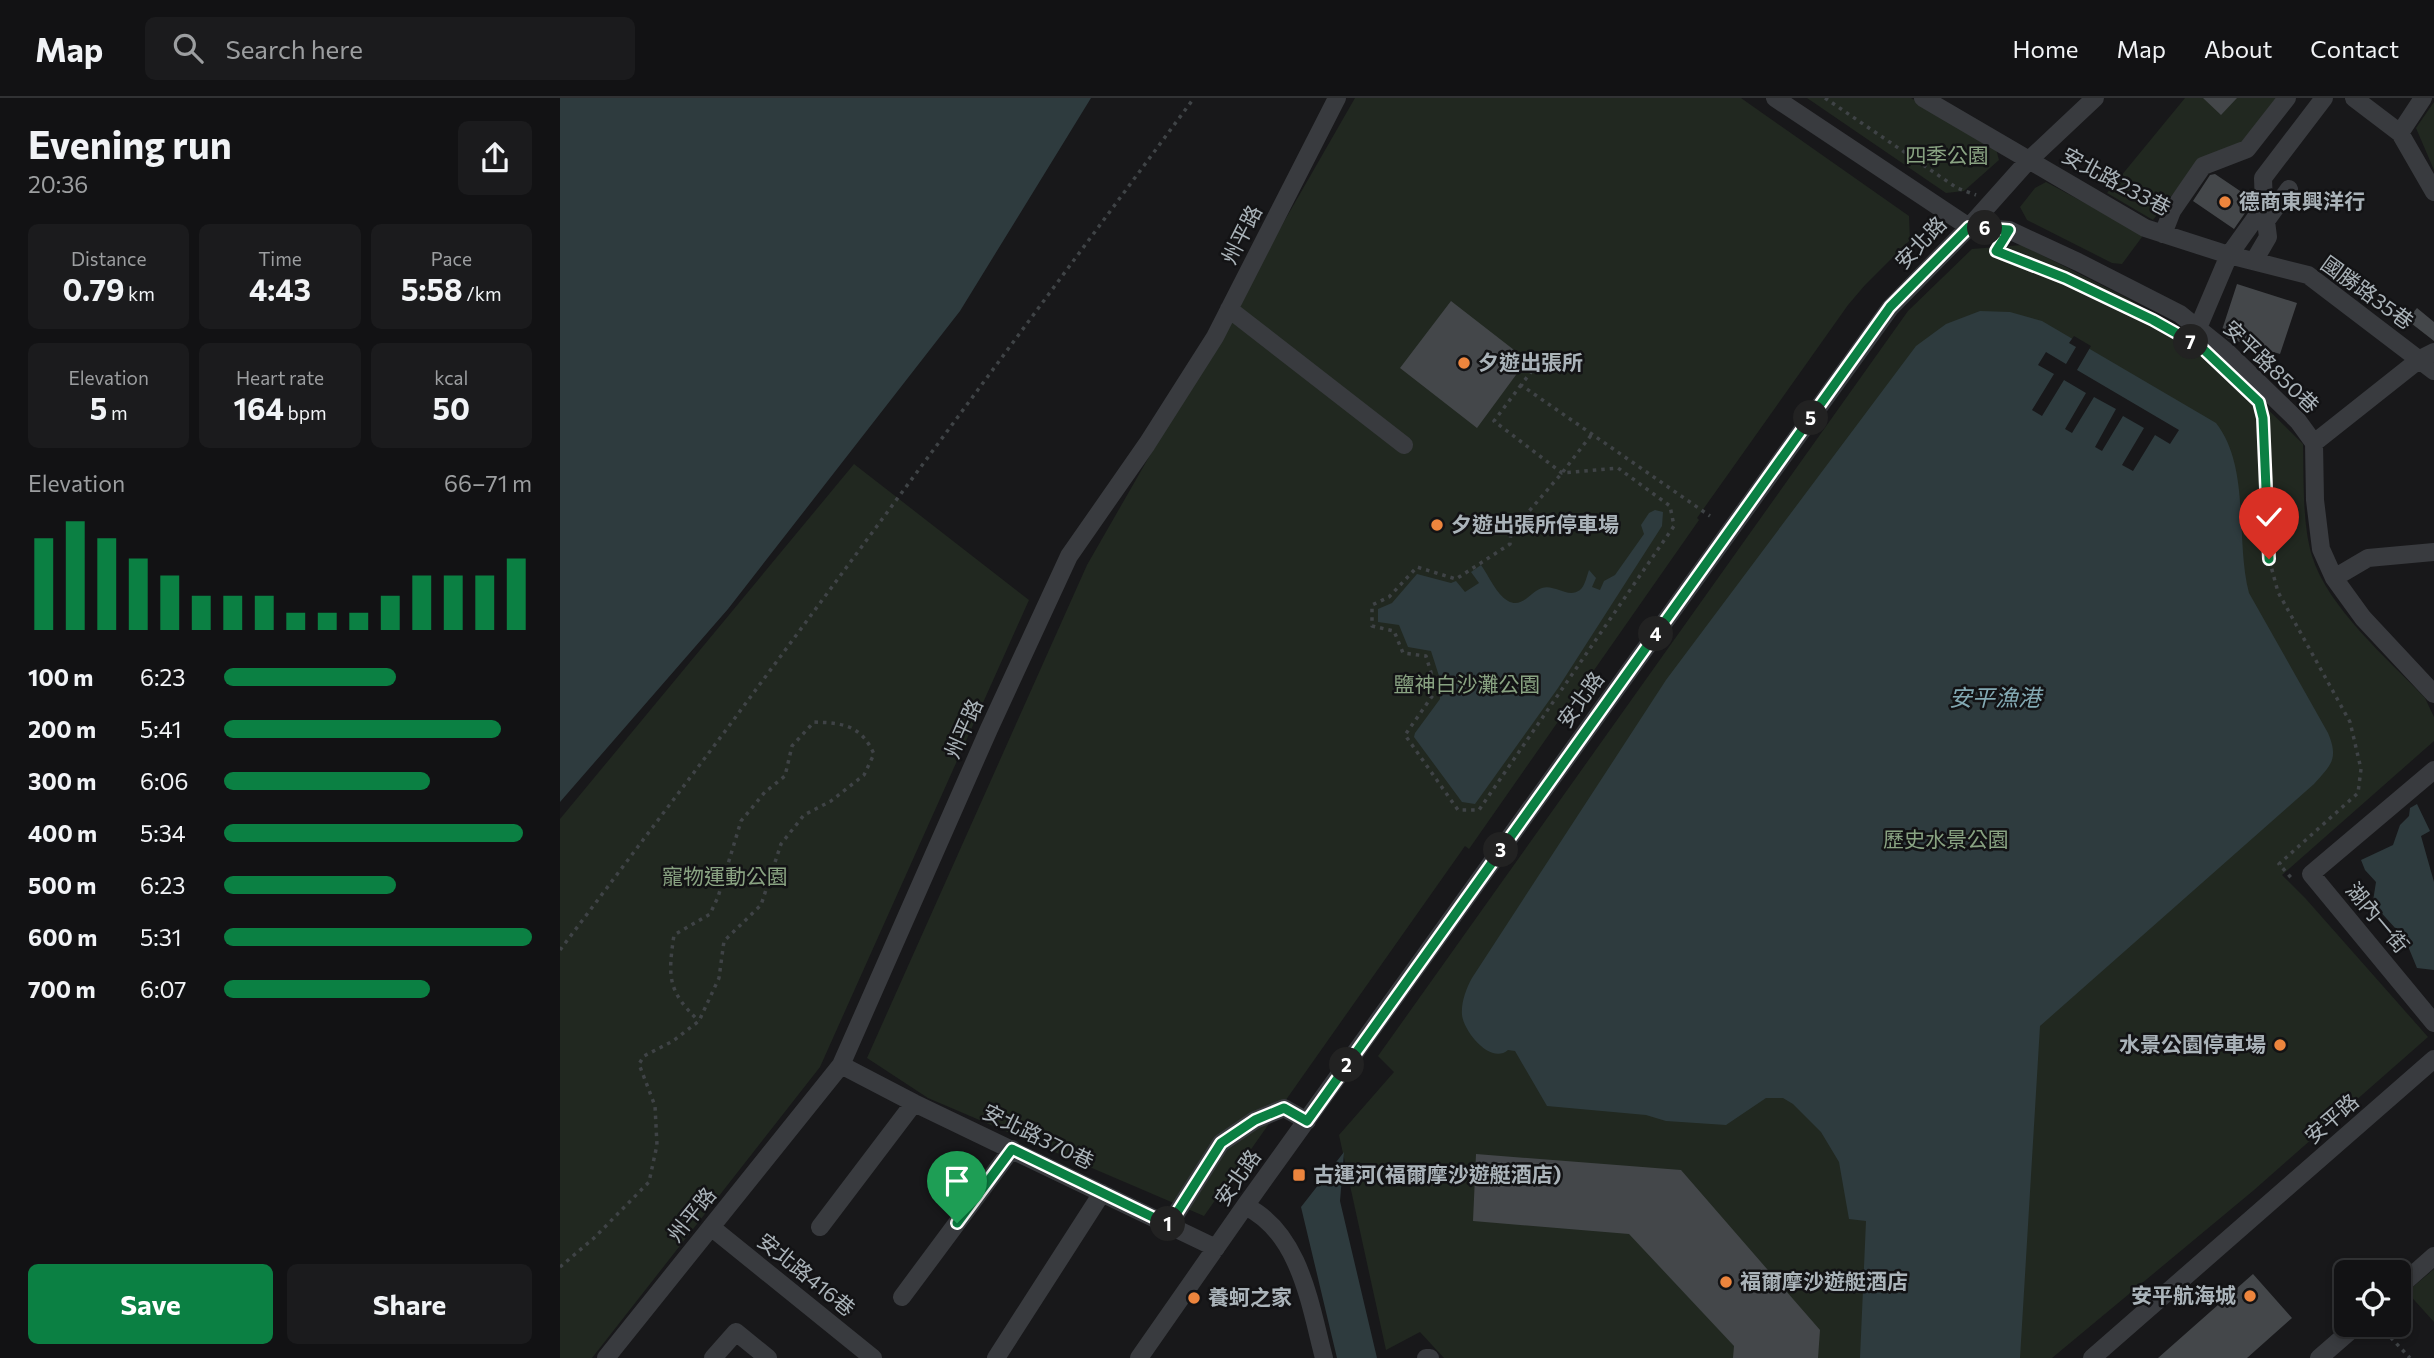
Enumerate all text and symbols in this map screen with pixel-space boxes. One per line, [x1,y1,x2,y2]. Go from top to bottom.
search box [145,17,635,80]
text: Map [35,28,103,69]
icon: search [169,29,207,67]
text: Search here [225,33,363,64]
text: Home [2013,34,2079,63]
text: Map [2117,34,2166,63]
text: About [2204,34,2272,63]
text: Contact [2310,34,2399,63]
text: Evening run [28,120,232,167]
button: share [458,121,532,195]
park label: 四季公園 [1905,142,1989,167]
street label: 安北路233巷 [2058,142,2175,220]
text: 20:36 [28,170,88,198]
place label: 德商東興洋行 [2239,188,2365,213]
marker: 德商東興洋行 [2217,194,2233,210]
street label: 州平路 [1215,201,1266,268]
street label: 安北路 [1889,211,1951,273]
pin: 6 [1968,211,2002,246]
text: 6 [1979,216,1990,239]
text: Distance [71,247,146,270]
text: Time [258,247,302,270]
text: Pace [431,247,472,270]
street label: 國勝路35巷 [2317,250,2419,334]
text: 0.79 [62,270,124,307]
text: 4:43 [249,270,311,307]
text: 5:58 [401,270,463,307]
text: km [124,282,155,305]
text: /km [463,282,502,305]
street label: 安平路850巷 [2219,314,2325,417]
pin: 7 [2174,324,2208,360]
text: 7 [2185,330,2196,353]
place label: 夕遊出張所 [1478,349,1583,374]
marker: 夕遊出張所 [1456,355,1472,371]
text: Elevation [69,366,149,389]
text: Heart rate [236,366,324,389]
text: kcal [434,366,468,389]
text: 5 [90,389,107,426]
text: 164 [233,389,284,426]
text: 50 [433,389,470,426]
pin: 5 [1794,400,1828,436]
text: m [107,401,128,424]
text: bpm [284,401,327,424]
text: 5 [1805,406,1816,429]
text: Elevation [28,469,125,497]
text: 66–71 m [444,469,532,497]
pin [2239,487,2299,559]
icon: check [2250,498,2288,536]
place label: 夕遊出張所停車場 [1451,511,1619,536]
marker: 夕遊出張所停車場 [1429,517,1445,533]
pin: 4 [1638,616,1674,652]
text: 4 [1650,622,1661,645]
text: 100 m [28,663,93,691]
text: 6:23 [140,663,185,691]
street label: 安北路 [1551,666,1608,732]
park label: 鹽神白沙灘公園 [1394,671,1541,696]
water label: 安平漁港 [1949,683,2044,711]
street label: 州平路 [938,695,987,762]
text: 200 m [28,715,96,743]
text: 5:41 [140,715,182,743]
text: 300 m [28,767,96,795]
text: 6:06 [140,767,188,795]
text: 400 m [28,819,97,847]
text: 5:34 [140,819,186,847]
park label: 歷史水景公園 [1883,826,2009,851]
pin: 3 [1483,832,1518,868]
text: 3 [1495,838,1506,861]
park label: 寵物運動公園 [662,863,788,888]
text: 500 m [28,871,96,899]
text: 6:23 [140,871,185,899]
street label: 湖內一街 [2342,877,2415,957]
text: 600 m [28,923,97,951]
text: 5:31 [140,923,182,951]
text: 700 m [28,975,96,1003]
text: 6:07 [140,975,186,1003]
place label: 水景公園停車場 [2119,1031,2266,1056]
marker: 水景公園停車場 [2272,1037,2288,1053]
pin: 2 [1330,1048,1364,1082]
text: 2 [1341,1053,1352,1076]
street label: 安平路 [2299,1088,2363,1148]
street label: 安北路370巷 [979,1098,1098,1173]
street label: 安北路 [1208,1144,1265,1210]
pin [927,1151,987,1223]
place label: 古運河(福爾摩沙遊艇酒店) [1313,1161,1561,1186]
icon: arrive [938,1162,976,1200]
marker: 古運河(福爾摩沙遊艇酒店) [1291,1167,1307,1183]
street label: 州平路 [661,1182,720,1246]
pin: 1 [1150,1206,1186,1242]
text: 1 [1163,1212,1172,1235]
street label: 安北路416巷 [753,1227,861,1321]
map controls [2334,1260,2411,1337]
button: locate [2334,1260,2411,1337]
button: Save [28,1264,273,1344]
button: Share [287,1264,532,1344]
place label: 福爾摩沙遊艇酒店 [1740,1268,1908,1293]
marker: 福爾摩沙遊艇酒店 [1718,1274,1734,1290]
place label: 安平航海城 [2131,1282,2236,1307]
place label: 養蚵之家 [1208,1284,1292,1309]
marker: 安平航海城 [2242,1288,2258,1304]
marker: 養蚵之家 [1186,1290,1202,1306]

